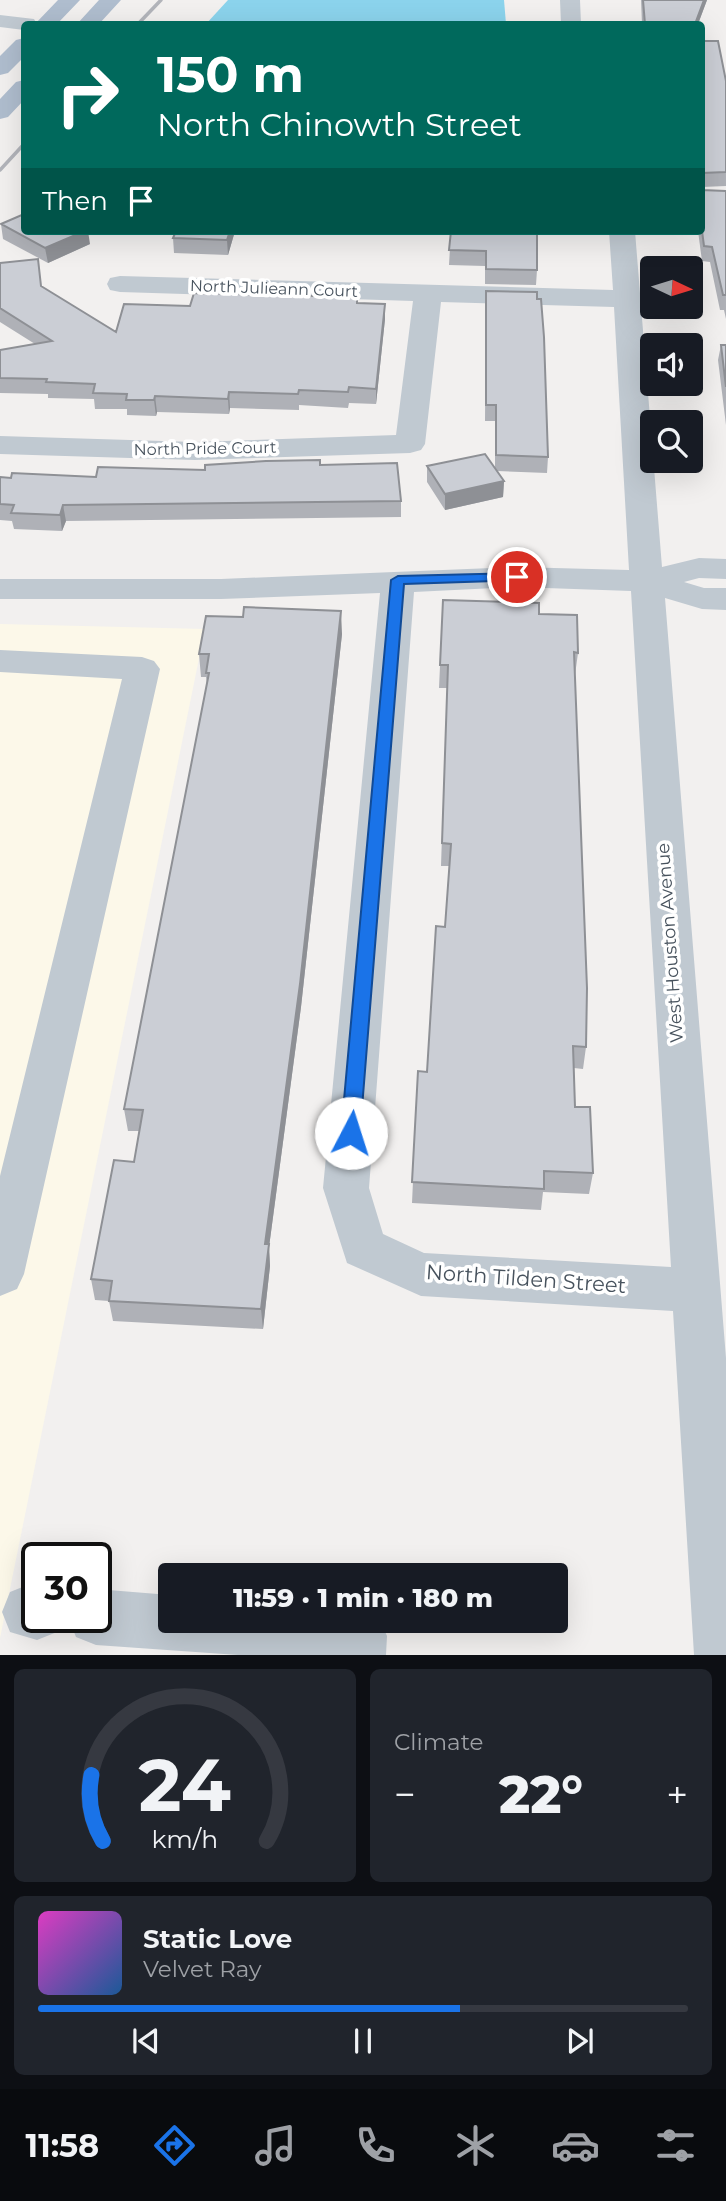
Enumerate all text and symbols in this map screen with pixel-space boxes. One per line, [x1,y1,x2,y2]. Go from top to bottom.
text: 150 m [157,45,304,104]
icon: right [42,49,133,140]
text: North Chinowth Street [157,105,522,144]
icon: arrive [122,182,160,220]
text: Then [42,185,108,217]
north arrow [640,256,704,318]
map controls [640,256,703,473]
street label: North Julieann Court [190,276,359,301]
button: sound [640,333,703,396]
button: search [640,410,703,473]
street label: North Pride Court [134,438,277,459]
pin [487,547,547,607]
icon: arrive [498,558,536,596]
street label: West Houston Avenue [652,842,688,1044]
position arrow [314,1096,388,1170]
street label: North Tilden Street [425,1259,627,1298]
speed limit sign: 30 [21,1542,112,1633]
text: 11:59 · 1 min · 180 m [233,1582,493,1614]
text: Climate [394,1728,483,1756]
text: 24 [139,1742,231,1830]
text: 22° [499,1763,583,1826]
text: − [394,1771,416,1818]
text: + [666,1771,688,1818]
text: km/h [152,1824,218,1854]
text: Static Love [143,1923,292,1955]
text: Velvet Ray [143,1955,261,1983]
icon: previous [127,2022,165,2060]
icon: pause [344,2022,382,2060]
icon: next [561,2022,599,2060]
icon: directions [150,2121,199,2170]
icon: music [251,2121,300,2170]
icon: phone [351,2121,400,2170]
icon: climate [451,2121,500,2170]
icon: car [551,2121,600,2170]
icon: filters [651,2121,700,2170]
text: 11:58 [26,2126,99,2165]

